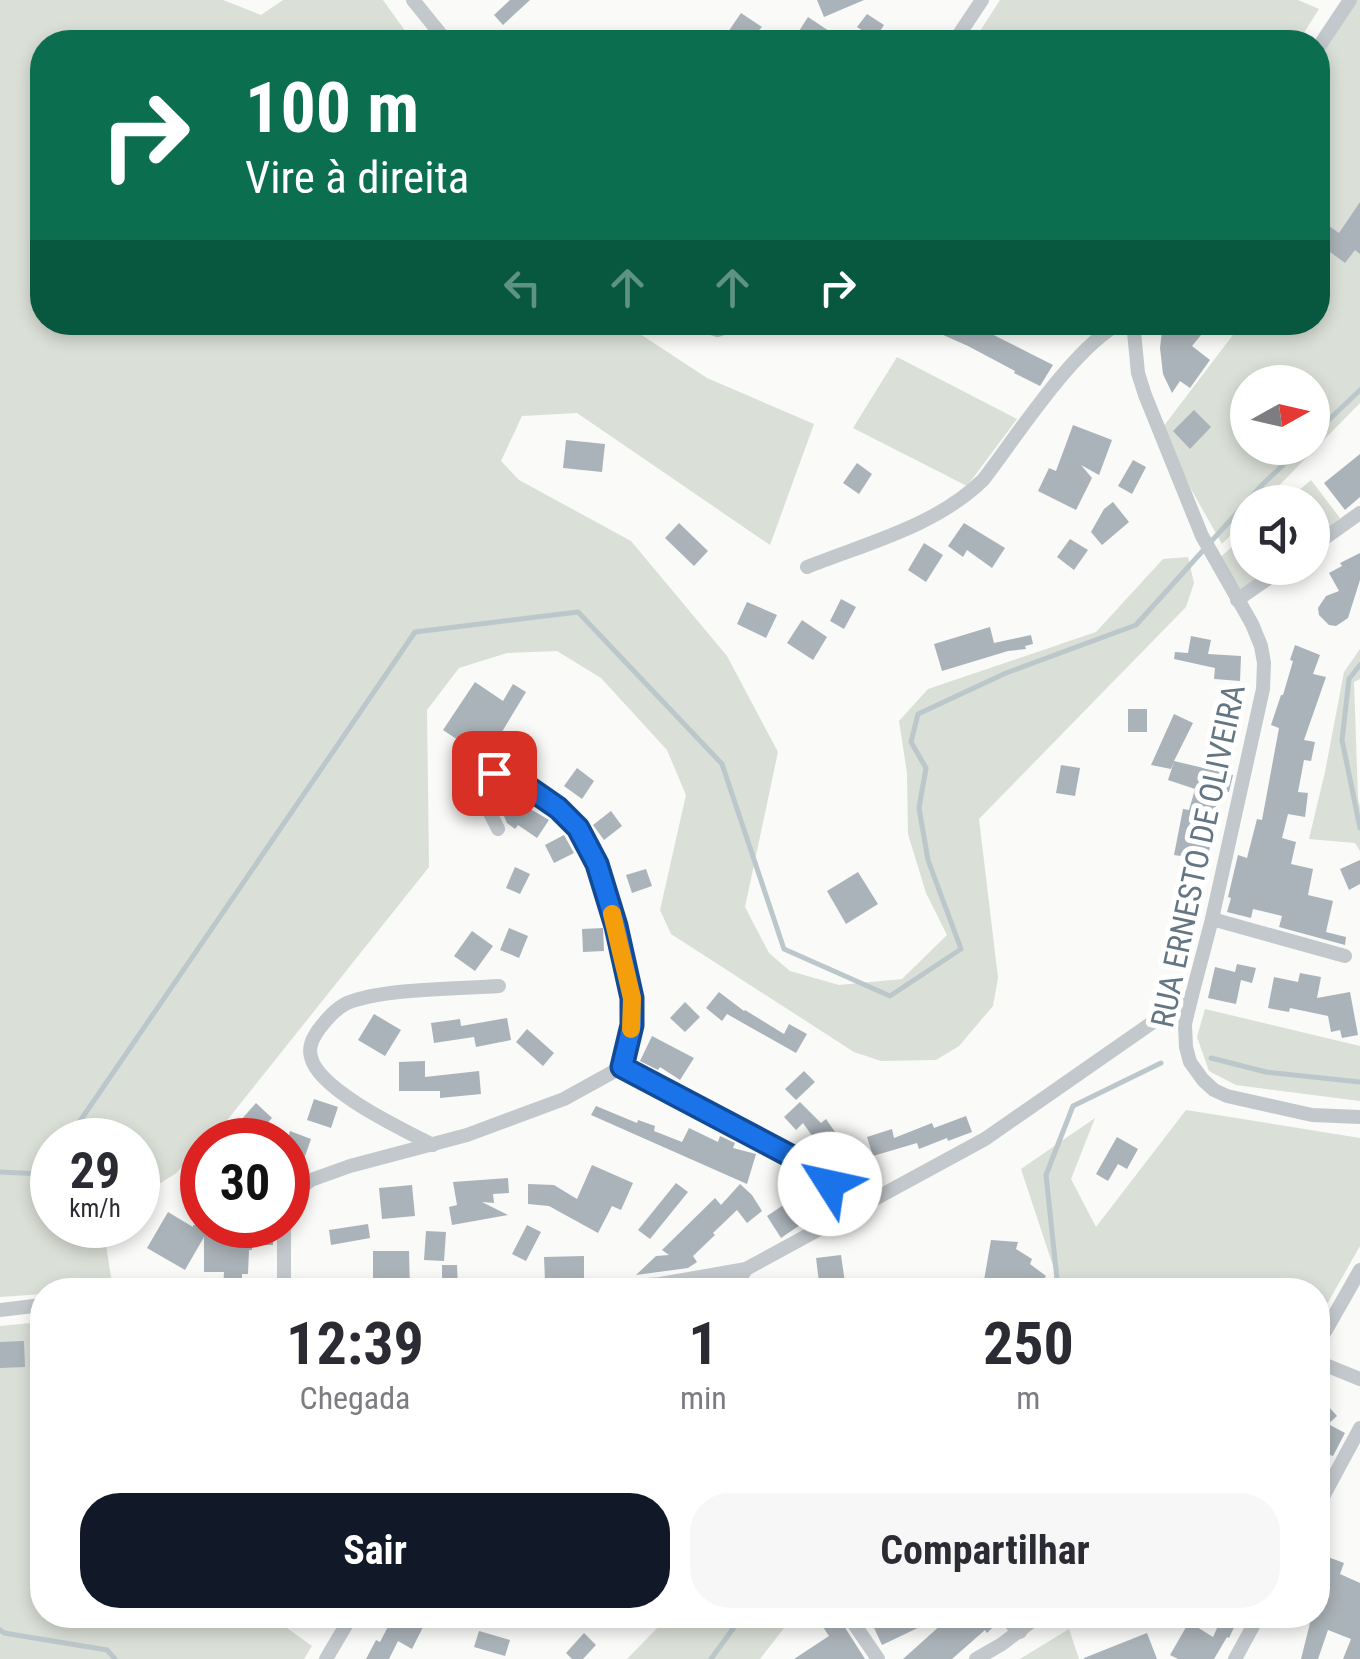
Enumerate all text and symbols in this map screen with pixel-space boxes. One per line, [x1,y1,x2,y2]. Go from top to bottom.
text: 100 m [245,67,419,149]
icon: right [80,70,210,200]
text: Vire à direita [245,151,469,204]
icon: left [495,260,550,315]
icon: ahead [600,260,655,315]
icon: ahead [705,260,760,315]
icon: right [810,260,865,315]
north arrow [1230,365,1330,465]
map controls [1230,365,1330,585]
button: sound [1230,485,1330,585]
street label: RUA ERNESTO DE OLIVEIRA [1143,681,1253,1031]
pin [452,731,537,816]
icon: arrive [467,746,522,801]
speed limit sign: 30 [180,1118,310,1248]
position arrow [778,1132,882,1236]
text: 29 [70,1142,120,1200]
text: km/h [69,1194,121,1223]
text: 12:39 [286,1308,424,1379]
text: 1 [688,1308,719,1379]
text: 250 [983,1308,1074,1379]
text: Chegada [299,1379,410,1417]
text: min [680,1379,727,1417]
text: m [1016,1379,1040,1417]
button: Sair [80,1493,670,1608]
button: Compartilhar [690,1493,1280,1608]

